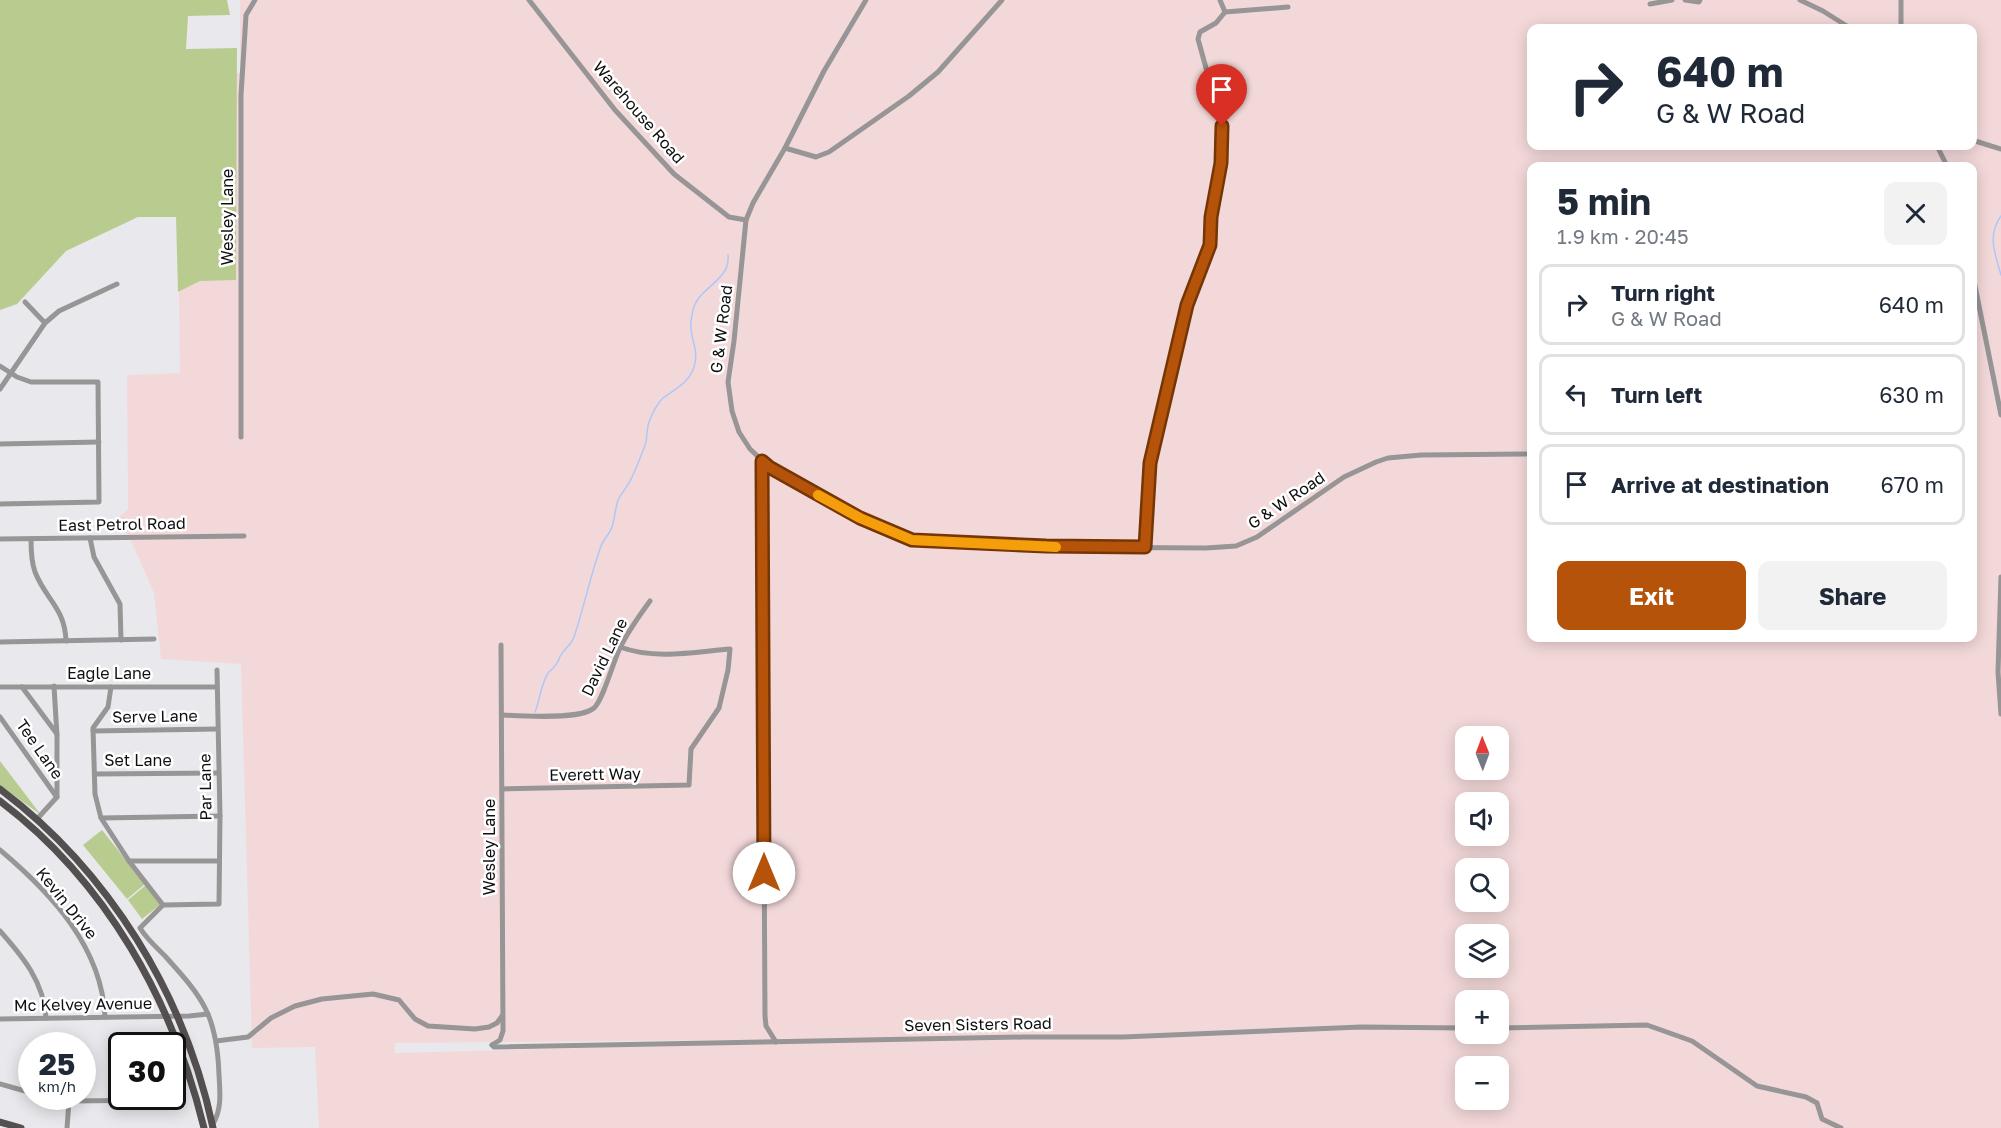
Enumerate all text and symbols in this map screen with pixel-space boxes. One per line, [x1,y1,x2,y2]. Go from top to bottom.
text: 640 m [1656,46,1783,96]
icon: right [1557,48,1635,126]
street label: Warehouse Road [589,57,689,167]
pin [1196,64,1247,126]
icon: arrive [1205,73,1238,106]
text: G & W Road [1656,97,1805,129]
street label: Wesley Lane [217,169,237,265]
text: 5 min [1557,180,1651,223]
button: close [1884,182,1947,245]
text: 1.9 km · 20:45 [1557,224,1689,248]
text: Turn right [1611,279,1715,306]
street label: G & W Road [706,284,736,374]
icon: right [1560,288,1593,321]
text: 640 m [1879,291,1944,318]
text: G & W Road [1611,306,1722,330]
icon: left [1560,378,1593,411]
text: Turn left [1611,381,1702,408]
text: 630 m [1879,381,1944,408]
street label: G & W Road [1244,467,1328,533]
icon: arrive [1560,468,1593,501]
text: Arrive at destination [1611,471,1829,498]
text: 670 m [1880,471,1944,498]
street label: East Petrol Road [58,513,186,535]
button: Exit [1557,561,1746,630]
button: Share [1758,561,1947,630]
street label: David Lane [577,615,631,699]
street label: Eagle Lane [67,663,151,683]
street label: Serve Lane [112,705,198,727]
street label: Tee Lane [12,715,68,783]
north arrow [1455,726,1509,780]
map controls [1455,726,1509,1110]
street label: Set Lane [104,750,172,770]
street label: Par Lane [194,753,216,821]
street label: Everett Way [549,763,641,785]
button: sound [1455,792,1509,846]
street label: Wesley Lane [479,799,499,895]
position arrow [732,841,796,905]
button: search [1455,858,1509,912]
street label: Kevin Drive [32,863,102,943]
button: layers [1455,924,1509,978]
button: + [1455,990,1509,1044]
street label: Mc Kelvey Avenue [14,993,152,1015]
street label: Seven Sisters Road [904,1013,1052,1035]
speed limit sign: 30 [108,1032,186,1110]
text: 25 [39,1046,75,1082]
button: − [1455,1056,1509,1110]
text: km/h [38,1077,76,1095]

